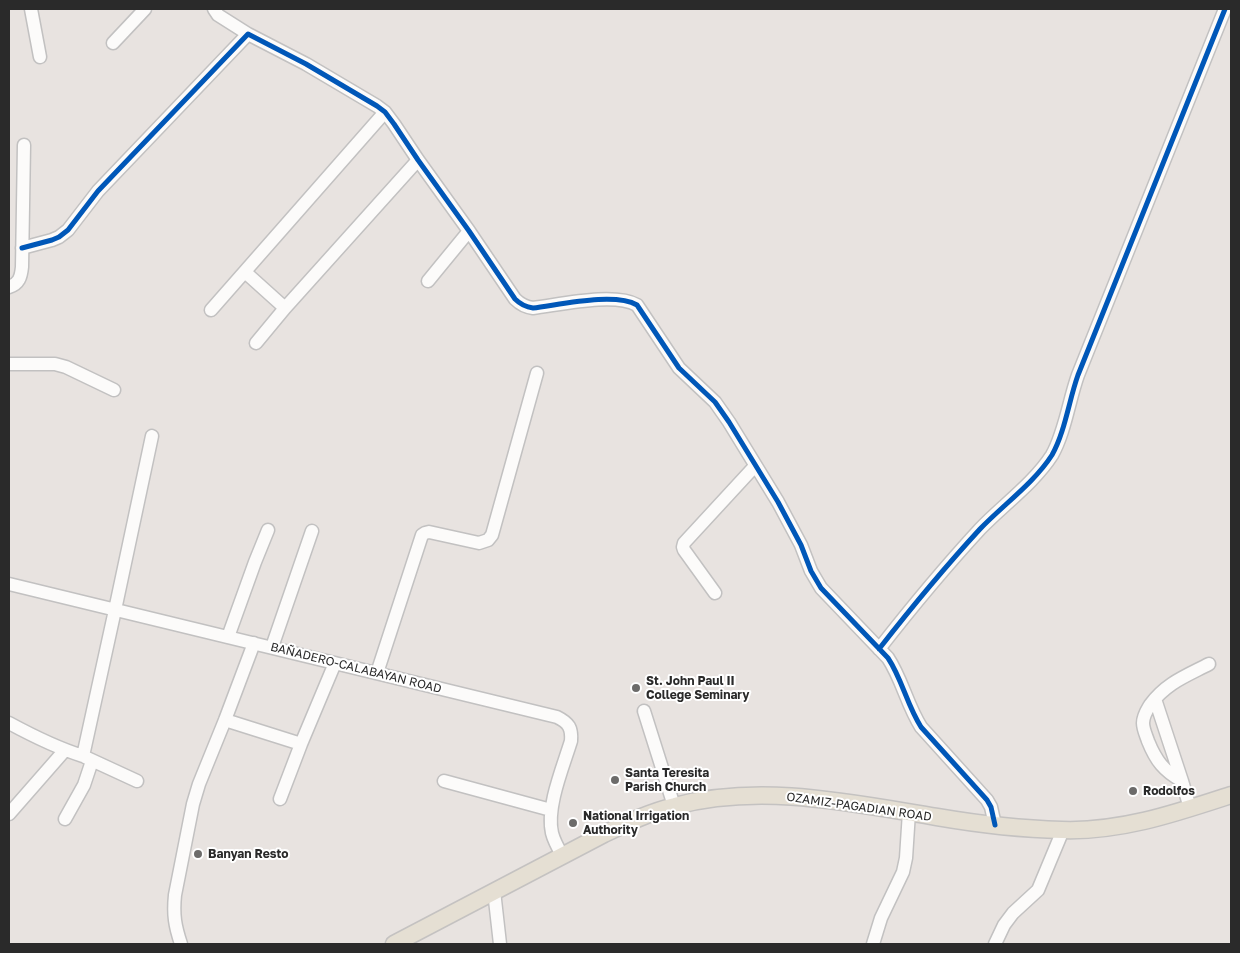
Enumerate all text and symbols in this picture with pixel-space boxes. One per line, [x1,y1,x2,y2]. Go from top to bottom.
street label: BAÑADERO-CALABAYAN ROAD [269,640,443,696]
place label: St. John Paul II College Seminary [646,674,750,702]
marker: St. John Paul II College Seminary [630,682,642,694]
place label: Santa Teresita Parish Church [625,766,709,794]
marker: Santa Teresita Parish Church [609,774,621,786]
place label: Rodolfos [1143,784,1195,798]
marker: Rodolfos [1127,785,1139,797]
street label: OZAMIZ-PAGADIAN ROAD [786,790,932,824]
place label: National Irrigation Authority [583,809,689,837]
marker: National Irrigation Authority [567,817,579,829]
place label: Banyan Resto [208,847,288,861]
marker: Banyan Resto [192,848,204,860]

